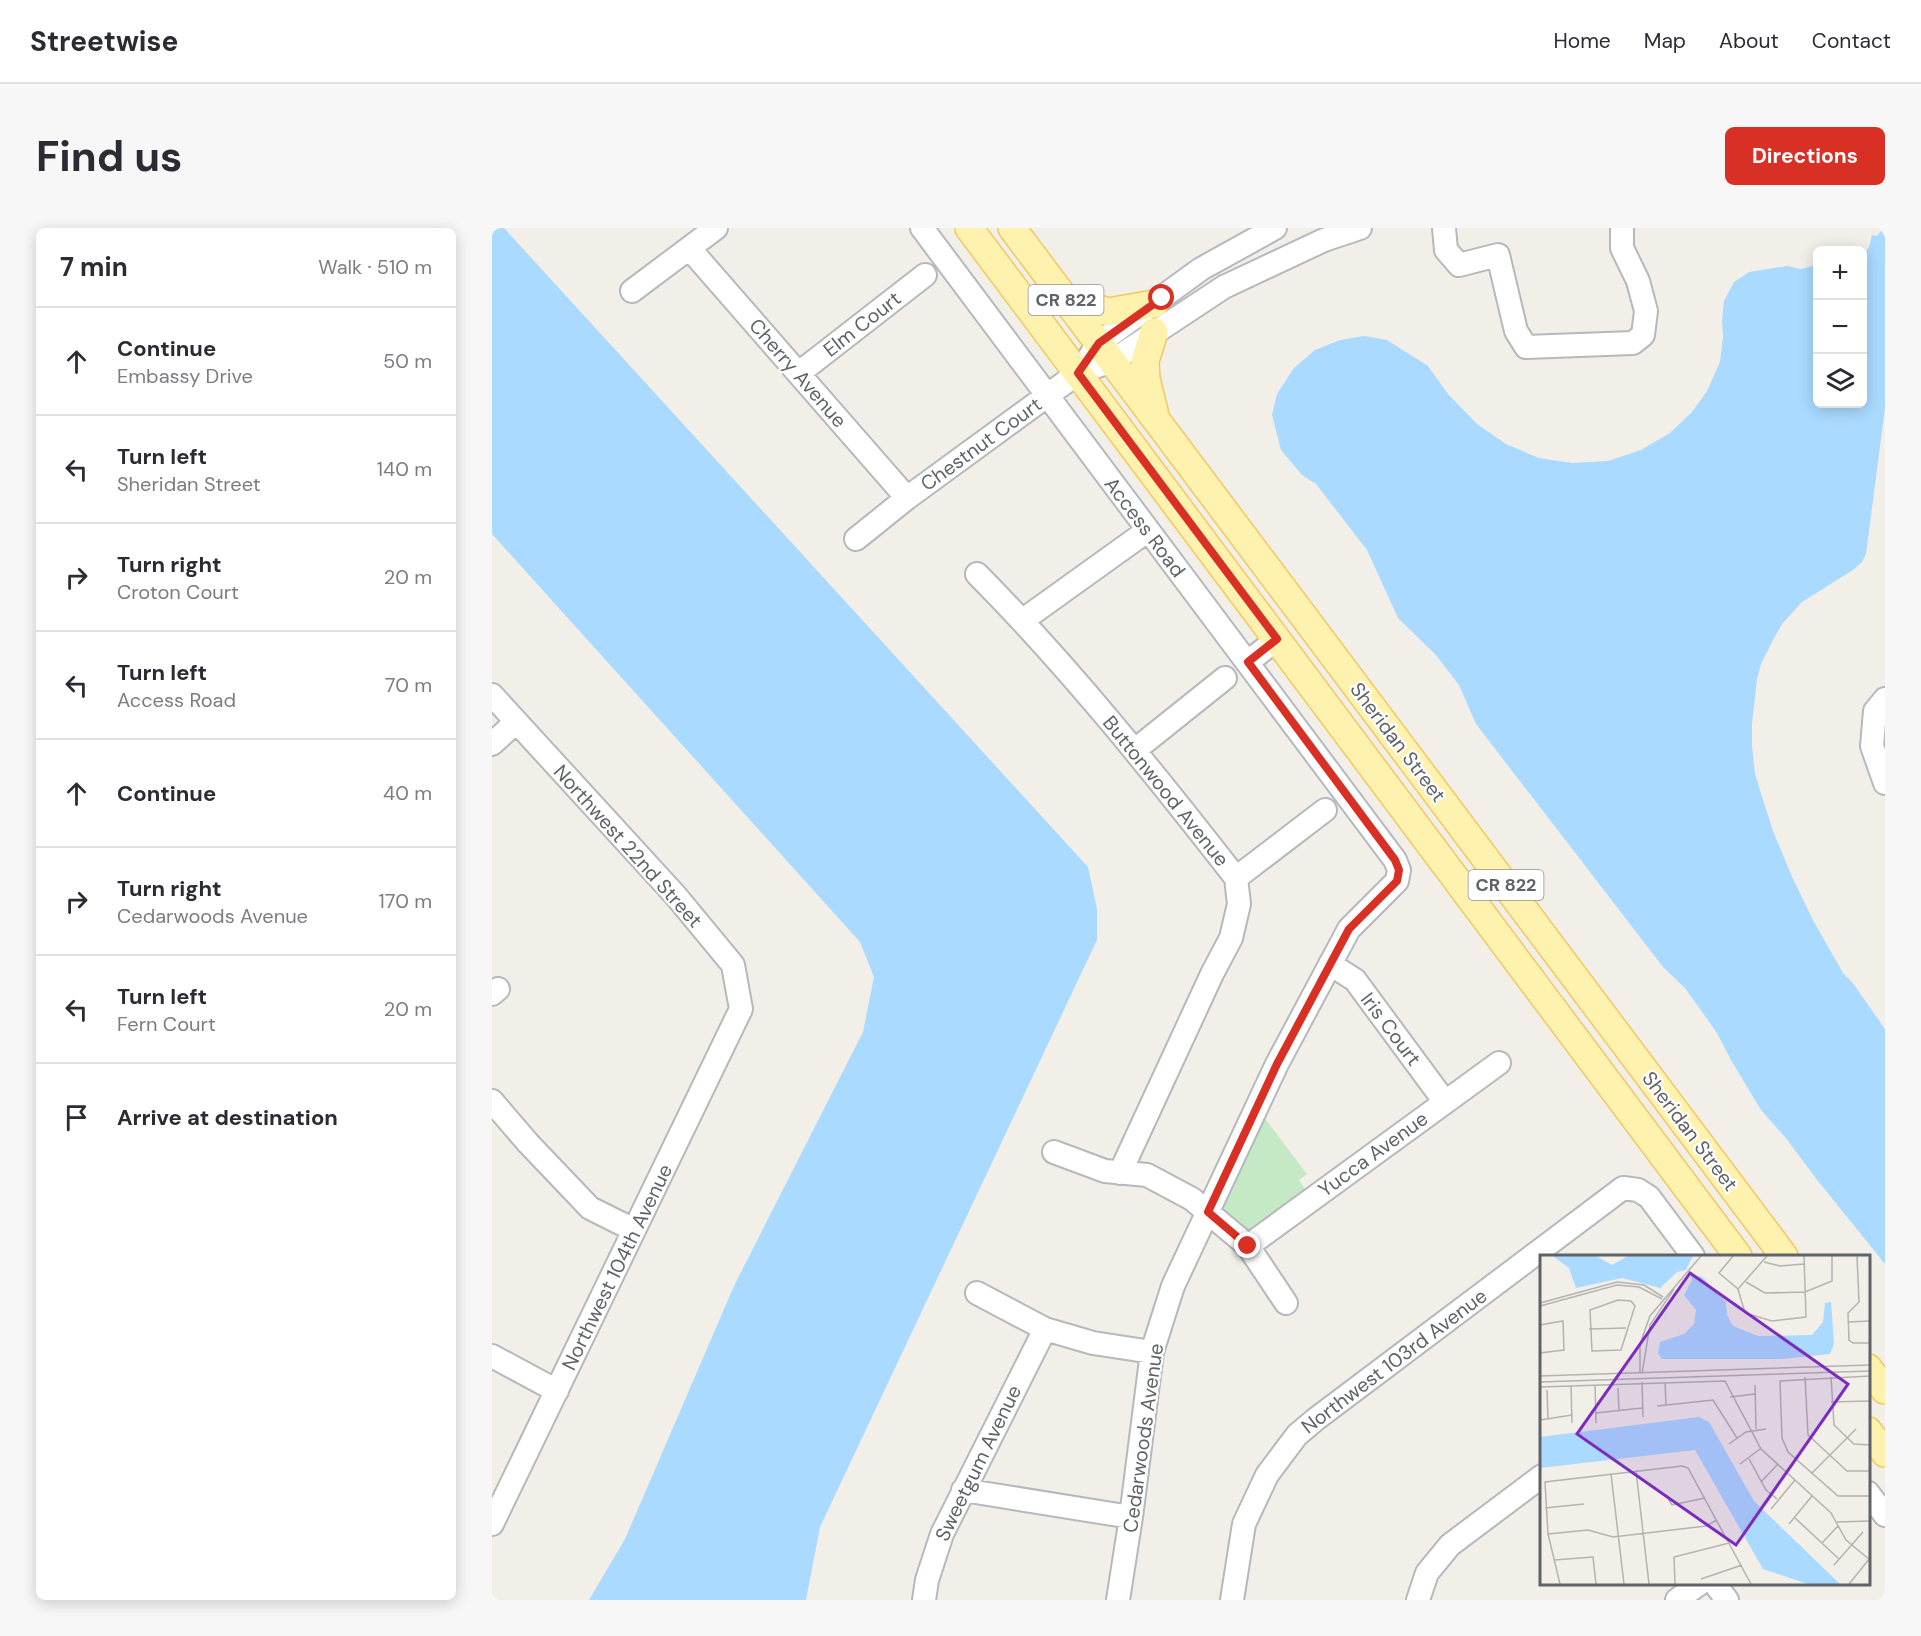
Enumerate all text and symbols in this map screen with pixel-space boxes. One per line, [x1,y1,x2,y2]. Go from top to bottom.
text: Streetwise [30,23,178,60]
text: Home [1553,27,1611,55]
text: Map [1644,27,1686,55]
text: About [1719,27,1779,55]
text: Contact [1812,27,1891,55]
button: Directions [1725,127,1885,185]
text: Find us [36,129,182,184]
map controls [1813,246,1867,408]
button: + [1813,246,1867,300]
text: 7 min [60,250,128,284]
text: Walk · 510 m [318,254,432,280]
route start [1148,284,1174,310]
street label: Elm Court [818,285,906,363]
road number: CR 822 [1028,285,1104,315]
button: − [1813,300,1867,354]
street label: Cherry Avenue [743,313,853,433]
text: Continue [117,334,216,363]
icon: ahead [60,345,93,378]
text: 50 m [383,348,432,374]
button: layers [1813,354,1867,408]
text: Embassy Drive [117,363,253,389]
street label: Chestnut Court [915,391,1047,497]
text: Turn left [117,442,207,471]
icon: left [60,453,93,486]
text: 140 m [377,456,432,482]
text: Sheridan Street [117,471,261,497]
street label: Access Road [1099,472,1191,582]
text: Turn right [117,550,222,579]
icon: right [60,561,93,594]
text: 20 m [384,564,432,590]
text: Croton Court [117,579,239,605]
text: Turn left [117,658,207,687]
icon: left [60,669,93,702]
text: 70 m [385,672,432,698]
street label: Sheridan Street [1344,677,1452,807]
text: Access Road [117,687,236,713]
street label: Buttonwood Avenue [1097,710,1235,872]
street label: Northwest 22nd Street [548,759,708,933]
icon: ahead [60,777,93,810]
text: Continue [117,779,216,808]
text: 40 m [383,780,432,806]
road number: CR 822 [1468,870,1544,900]
text: Turn right [117,874,222,903]
icon: right [60,885,93,918]
text: 170 m [379,888,432,914]
text: Cedarwoods Avenue [117,903,308,929]
text: Turn left [117,982,207,1011]
street label: Iris Court [1355,987,1427,1071]
icon: left [60,993,93,1026]
text: 20 m [384,996,432,1022]
text: Fern Court [117,1011,216,1037]
street label: Sheridan Street [1636,1066,1744,1196]
icon: arrive [60,1101,93,1134]
text: Arrive at destination [117,1103,338,1132]
street label: Yucca Avenue [1313,1105,1433,1203]
street label: Northwest 104th Avenue [556,1160,678,1374]
route end [1234,1232,1260,1258]
inset map [1540,1255,1870,1585]
street label: Northwest 103rd Avenue [1296,1283,1492,1439]
street label: Cedarwoods Avenue [1117,1342,1169,1534]
street label: Sweetgum Avenue [929,1381,1027,1545]

